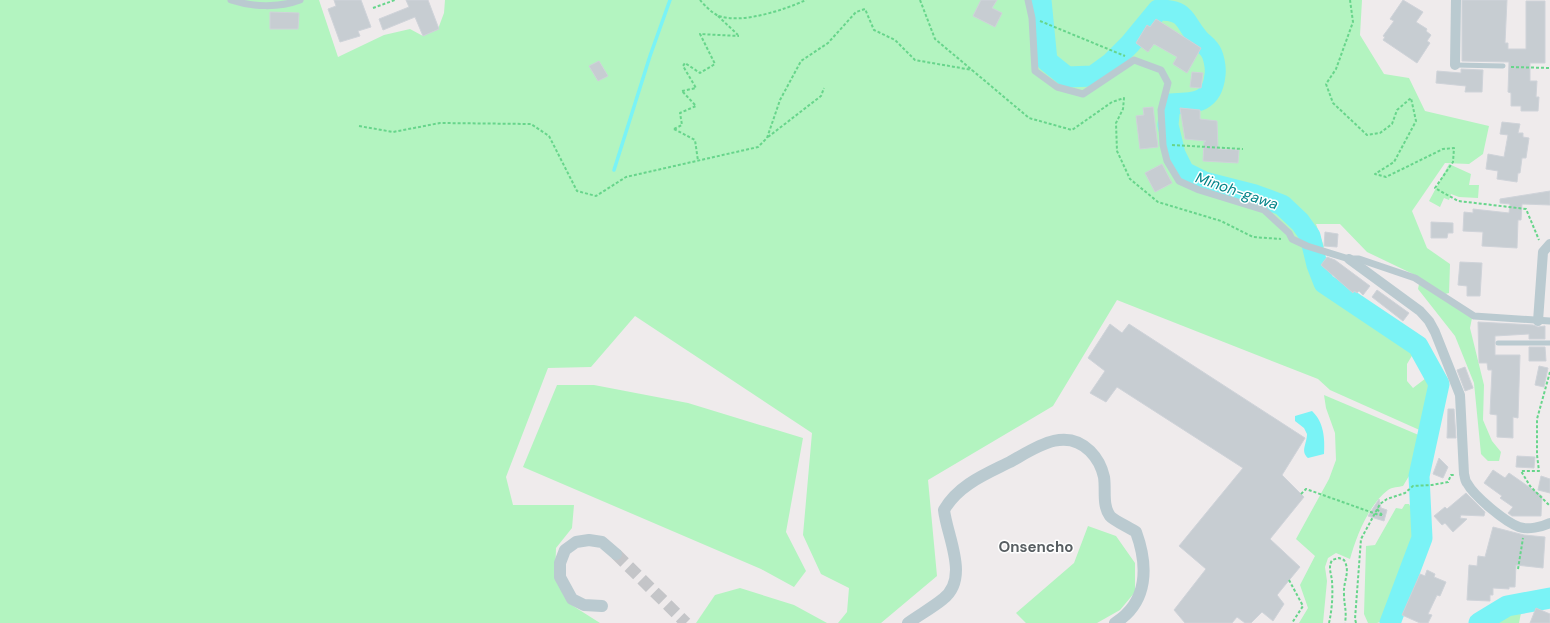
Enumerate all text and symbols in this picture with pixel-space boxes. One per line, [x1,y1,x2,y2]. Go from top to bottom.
water label: Minoh-gawa [1193,167,1281,215]
district label: Onsencho [999,537,1073,557]

